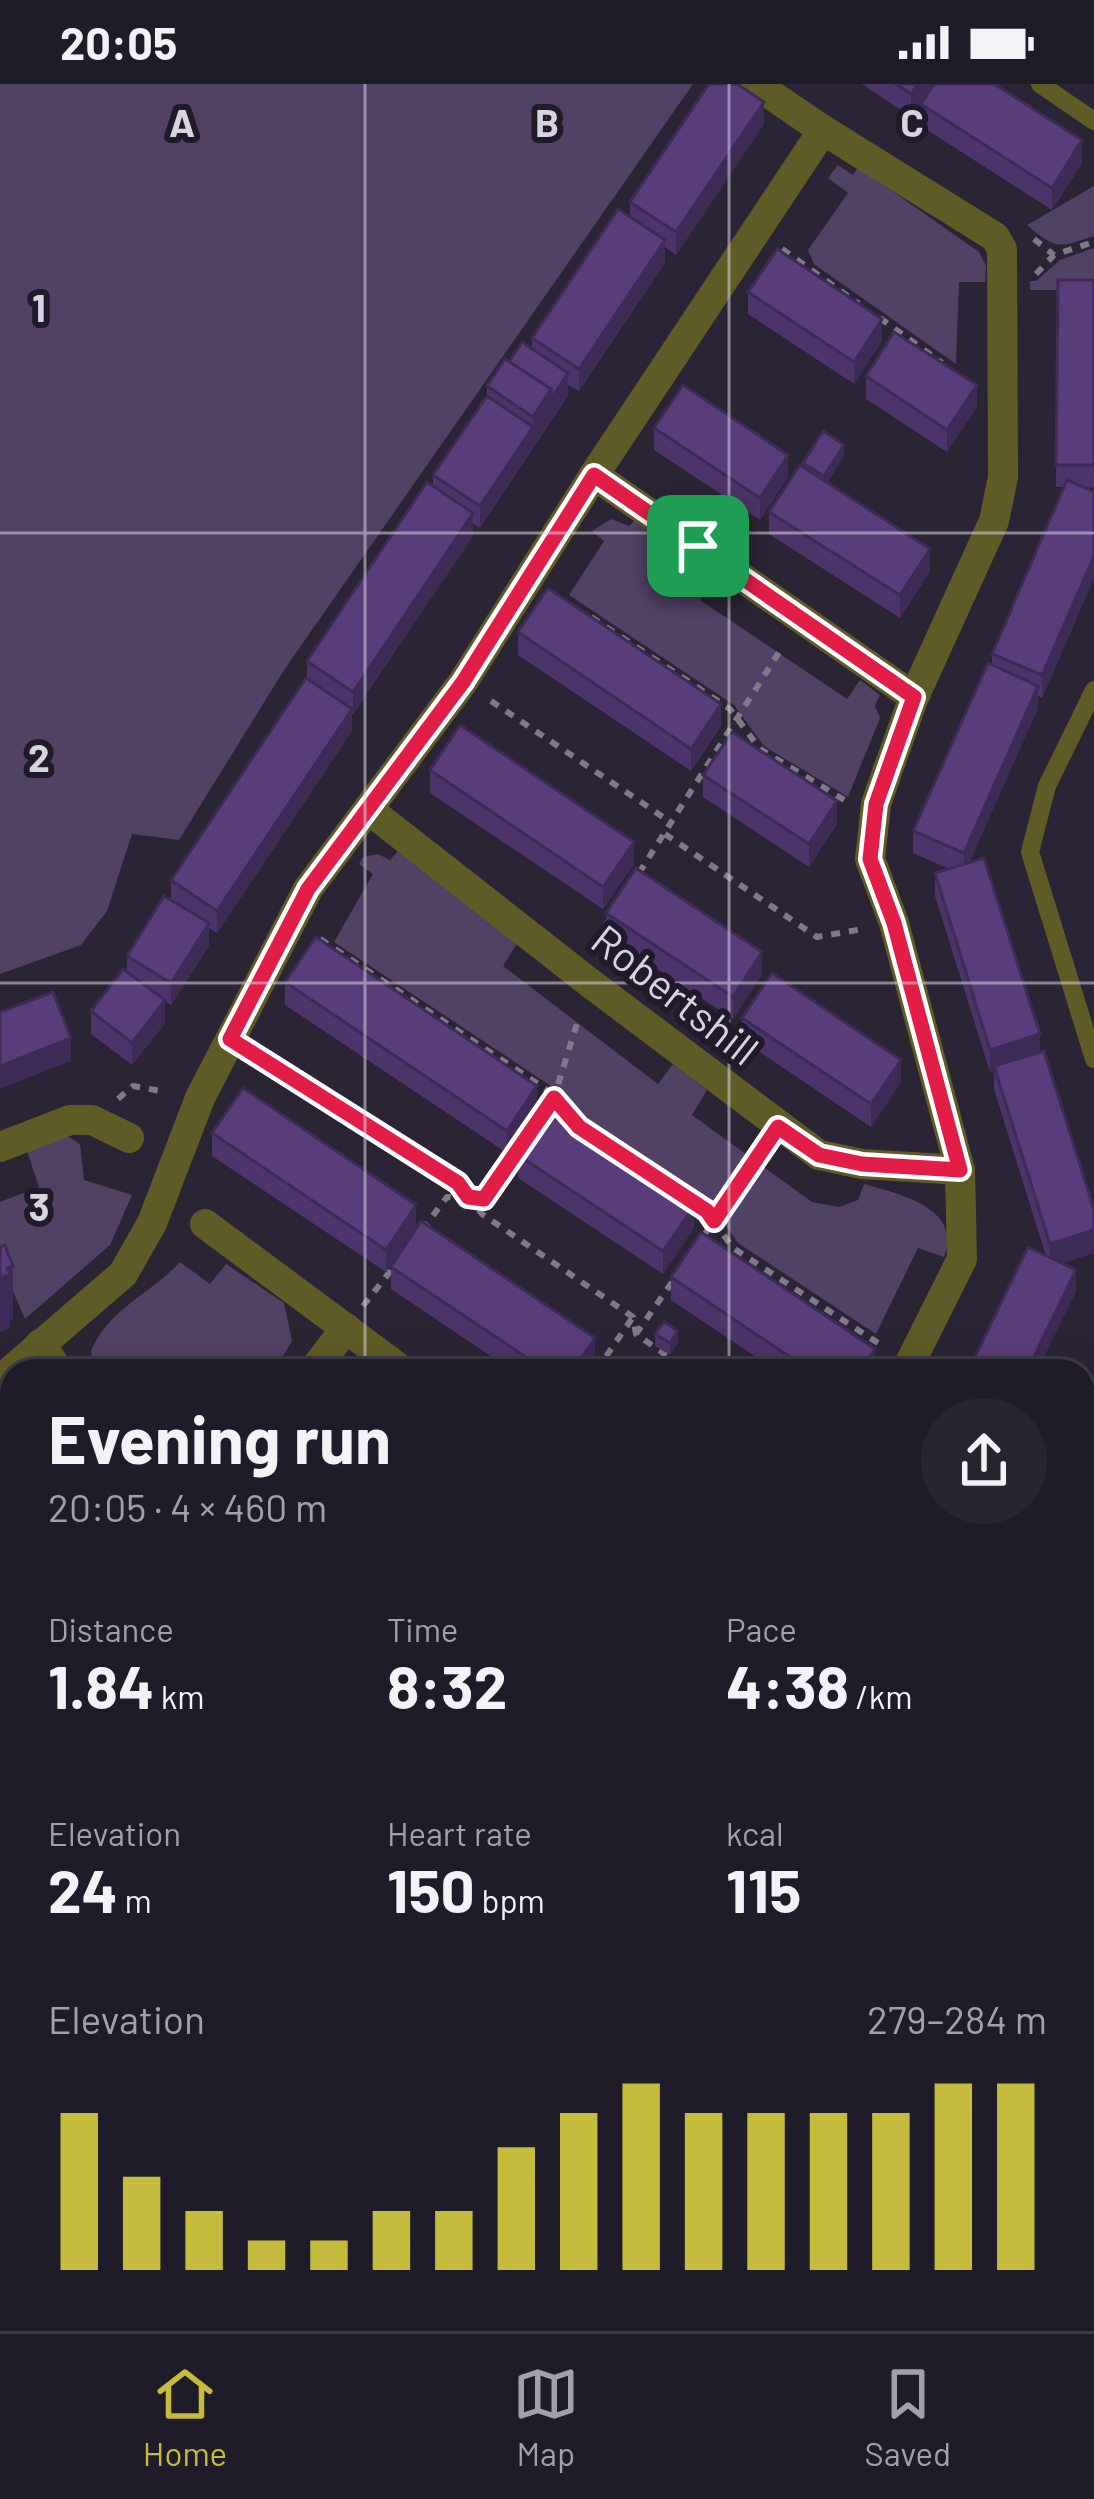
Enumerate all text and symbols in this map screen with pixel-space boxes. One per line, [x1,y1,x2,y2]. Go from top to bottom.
text: 20:05 [60,15,177,69]
text: A [169,98,195,145]
text: B [535,98,559,145]
text: C [900,98,924,145]
text: 1 [32,283,46,330]
pin [647,495,749,597]
icon: arrive [665,513,731,579]
text: 2 [28,733,50,780]
street label: Robertshill [583,913,769,1074]
text: 3 [28,1182,50,1229]
text: Evening run [48,1398,391,1477]
button: share [921,1398,1047,1524]
text: 20:05 · 4 × 460 m [48,1483,327,1530]
text: Distance [48,1609,174,1649]
text: Time [387,1609,458,1649]
text: Pace [726,1609,797,1649]
text: 1.84 [48,1649,154,1721]
text: 8:32 [387,1649,507,1721]
text: 4:38 [726,1649,849,1721]
text: km [154,1676,205,1716]
text: /km [849,1676,913,1716]
text: Elevation [48,1813,181,1853]
text: Heart rate [387,1813,532,1853]
text: kcal [726,1813,784,1853]
text: 24 [48,1853,118,1925]
text: 150 [387,1853,475,1925]
text: 115 [726,1853,801,1925]
text: m [118,1880,152,1920]
text: bpm [475,1880,545,1920]
text: Elevation [48,1995,205,2042]
text: 279–284 m [867,1995,1047,2042]
tab: Home [143,2361,227,2473]
tab: Map [513,2361,579,2473]
tab: Saved [865,2361,951,2473]

